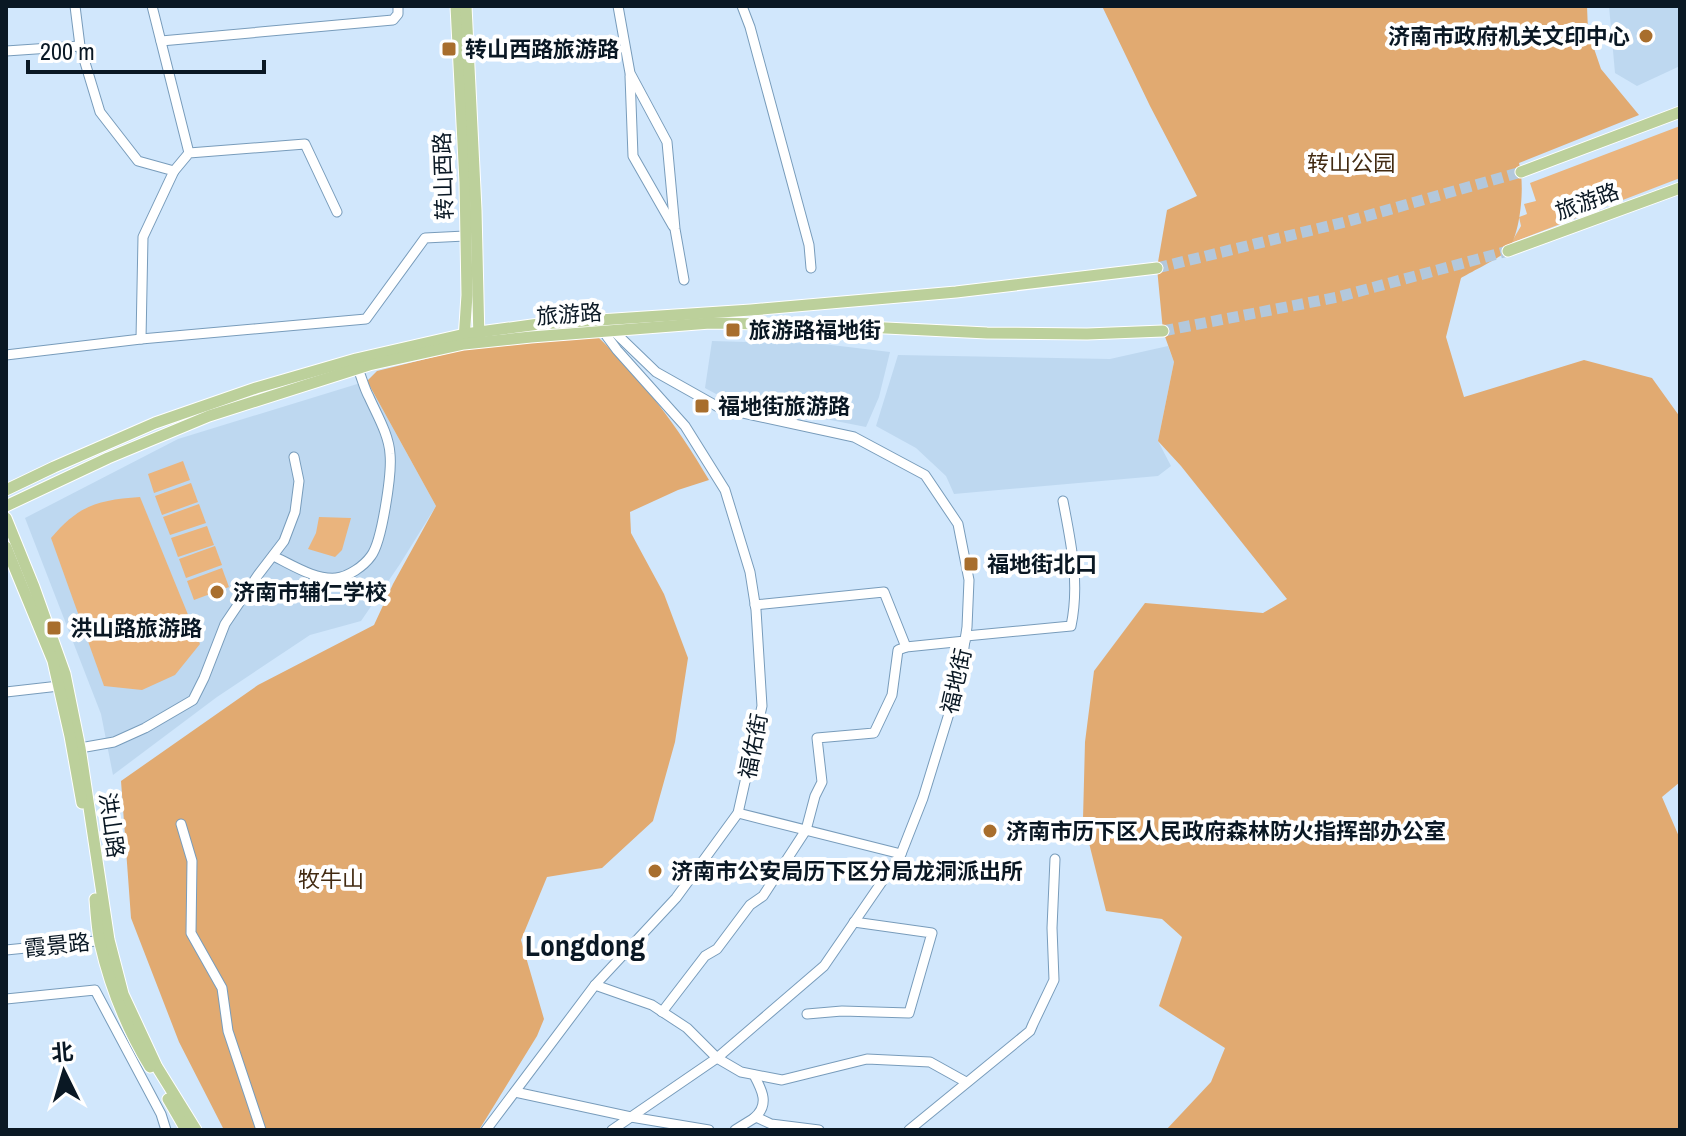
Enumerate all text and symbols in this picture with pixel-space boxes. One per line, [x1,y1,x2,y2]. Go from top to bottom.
place label: 济南市政府机关文印中心 [1388,21,1630,51]
scale bar [28,24,264,74]
marker: 济南市政府机关文印中心 [1637,27,1655,45]
place label: 转山西路旅游路 [465,34,619,64]
text: 200 m [40,35,95,67]
marker: 转山西路旅游路 [440,40,458,58]
street label: 转山西路 [426,131,460,221]
park label: 转山公园 [1307,148,1395,178]
street label: 旅游路 [1551,176,1623,226]
street label: 旅游路 [535,297,603,331]
place label: 旅游路福地街 [749,315,881,345]
marker: 旅游路福地街 [724,321,742,339]
place label: 福地街旅游路 [718,391,850,421]
marker: 福地街旅游路 [693,397,711,415]
place label: 福地街北口 [987,549,1097,579]
marker: 福地街北口 [962,555,980,573]
place label: 济南市辅仁学校 [233,577,387,607]
marker: 济南市辅仁学校 [208,583,226,601]
place label: 洪山路旅游路 [70,613,202,643]
marker: 洪山路旅游路 [45,619,63,637]
street label: 福地街 [934,645,978,717]
street label: 福佑街 [732,711,774,781]
street label: 洪山路 [93,790,131,860]
place label: 济南市历下区人民政府森林防火指挥部办公室 [1006,816,1446,846]
marker: 济南市历下区人民政府森林防火指挥部办公室 [981,822,999,840]
place label: 济南市公安局历下区分局龙洞派出所 [671,856,1023,886]
marker: 济南市公安局历下区分局龙洞派出所 [646,862,664,880]
park label: 牧牛山 [298,864,364,894]
district label: Longdong [525,925,645,965]
street label: 霞景路 [23,927,91,963]
north arrow [24,1032,104,1112]
text: 北 [50,1036,75,1068]

